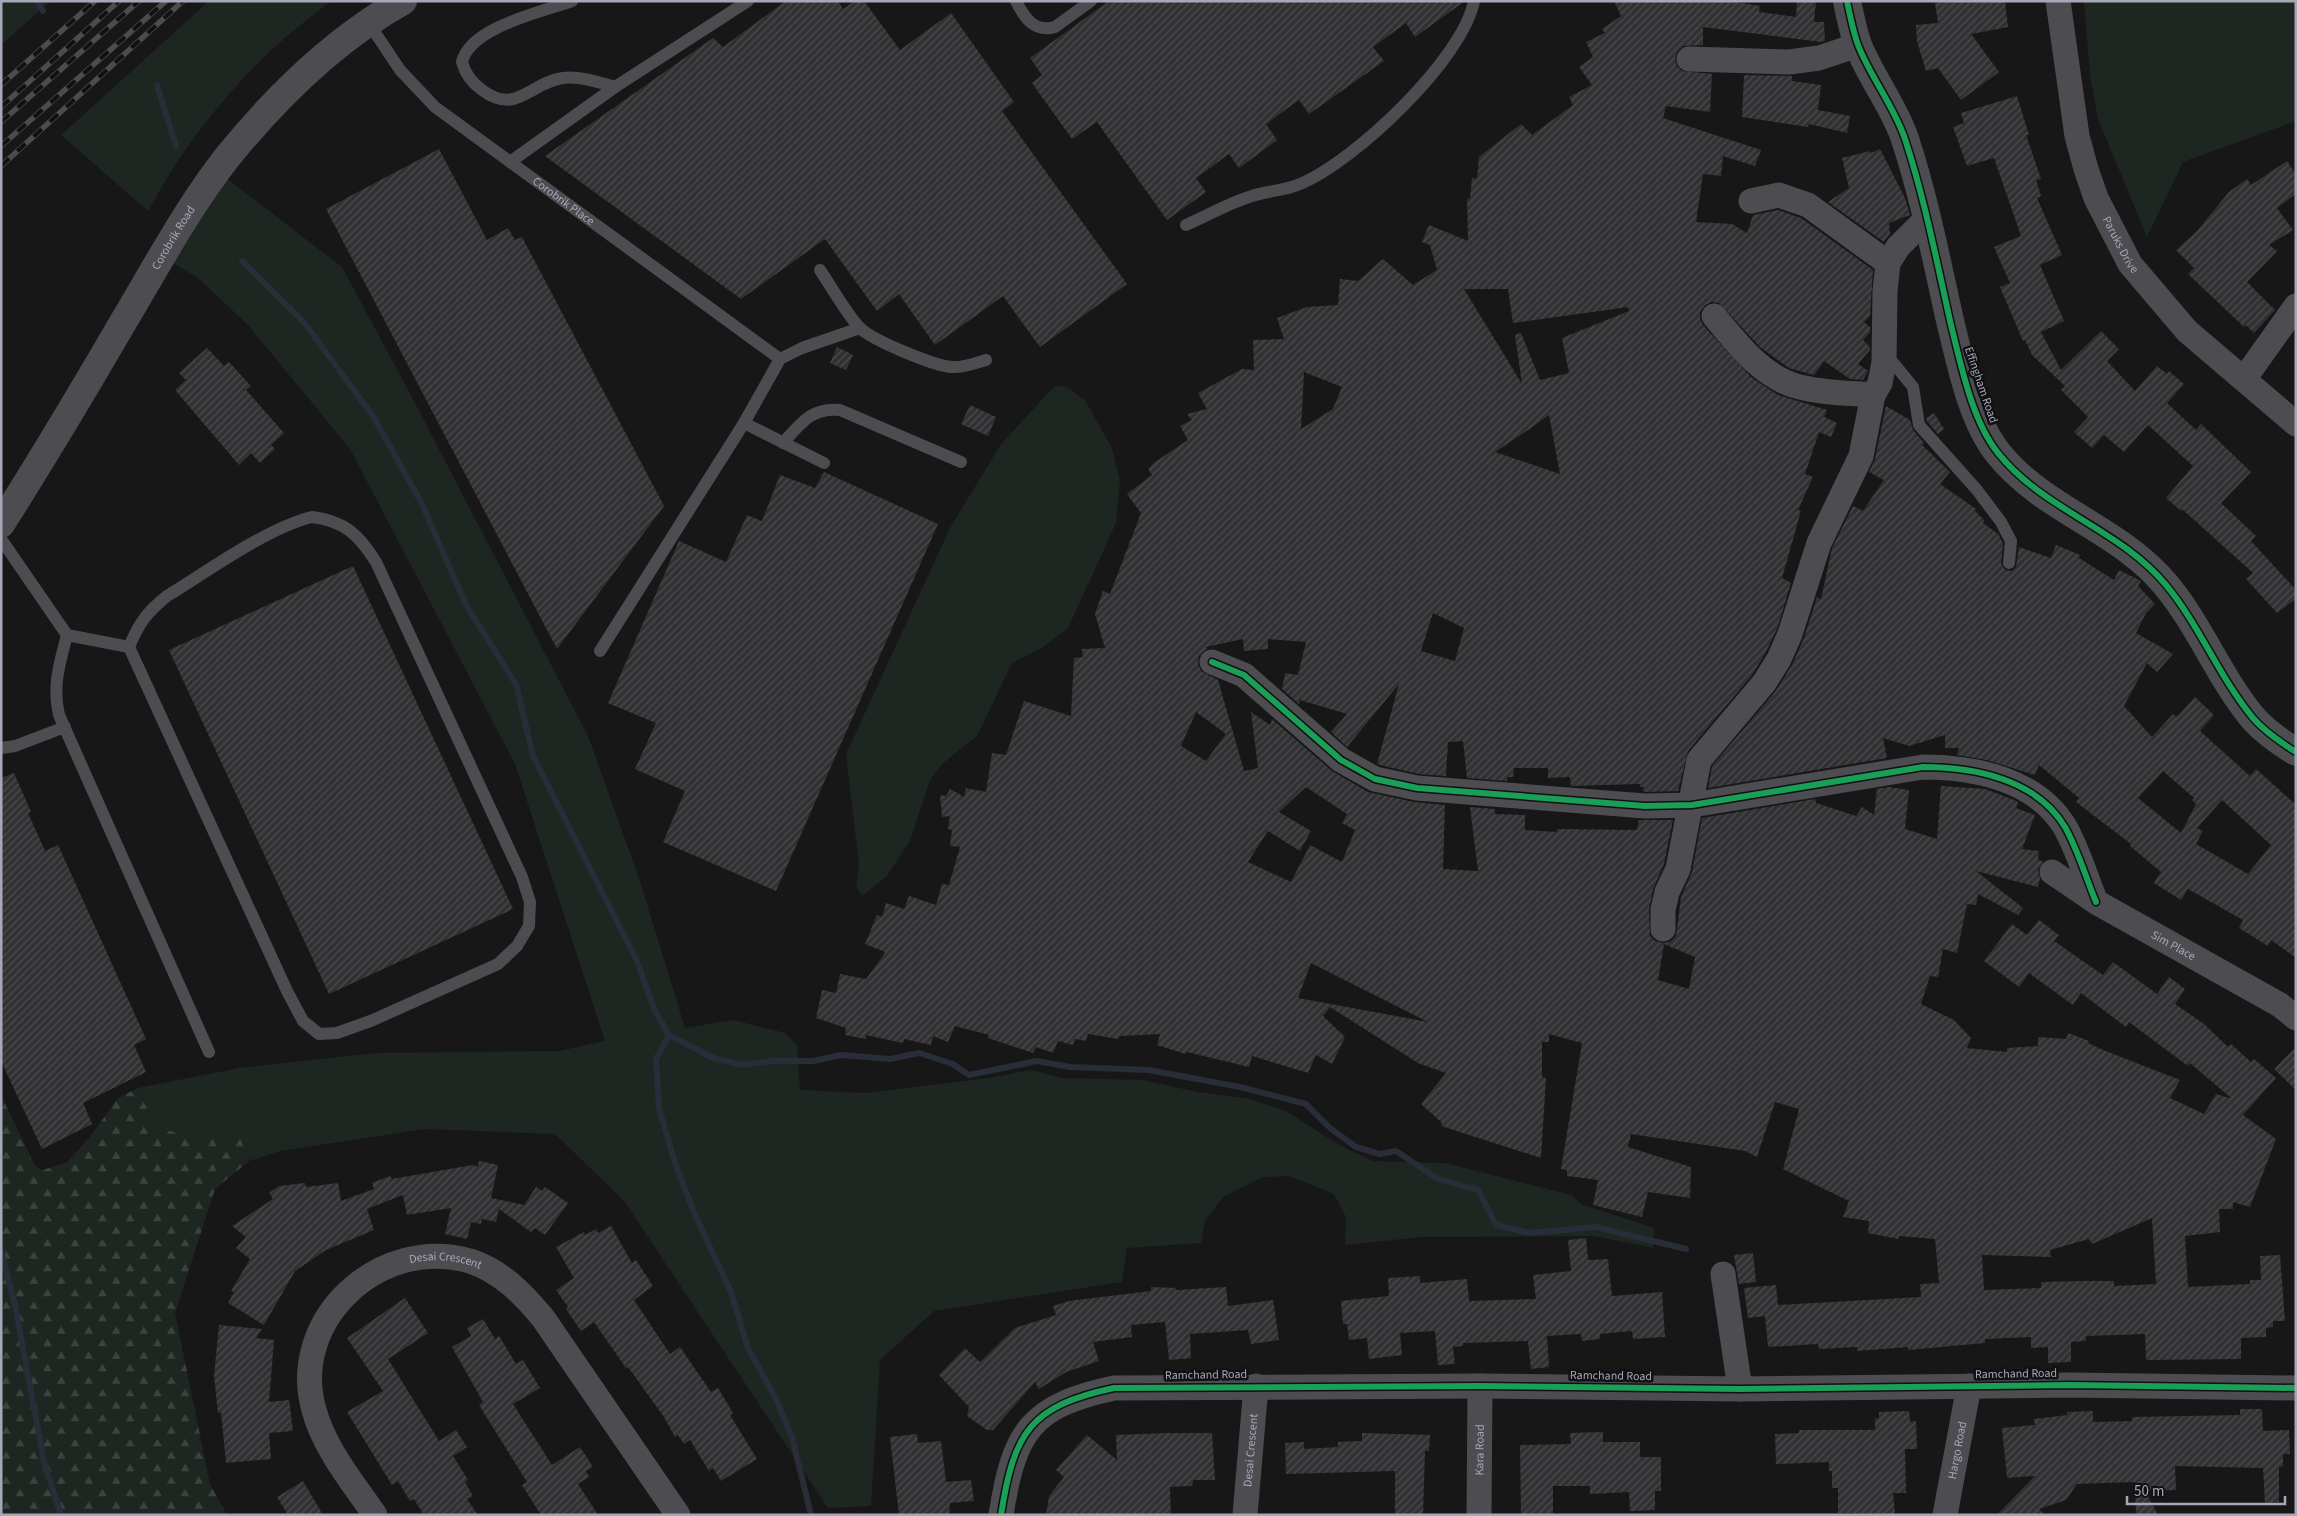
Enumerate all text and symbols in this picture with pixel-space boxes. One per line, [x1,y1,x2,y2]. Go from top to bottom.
street label: Corobrik Place [529,173,598,229]
street label: Corobrik Road [147,202,199,273]
street label: Paruks Drive [2098,213,2143,277]
street label: Effingham Road [1960,345,2002,425]
street label: Sim Place [2148,926,2199,965]
street label: Desai Crescent [408,1248,485,1273]
street label: Ramchand Road [1975,1365,2057,1383]
street label: Ramchand Road [1165,1366,1247,1384]
street label: Ramchand Road [1570,1367,1652,1385]
street label: Desai Crescent [1239,1413,1262,1488]
street label: Hargo Road [1943,1420,1971,1480]
street label: Kara Road [1471,1424,1488,1476]
scale bar [2127,1474,2284,1506]
text: 50 m [2134,1481,2164,1502]

